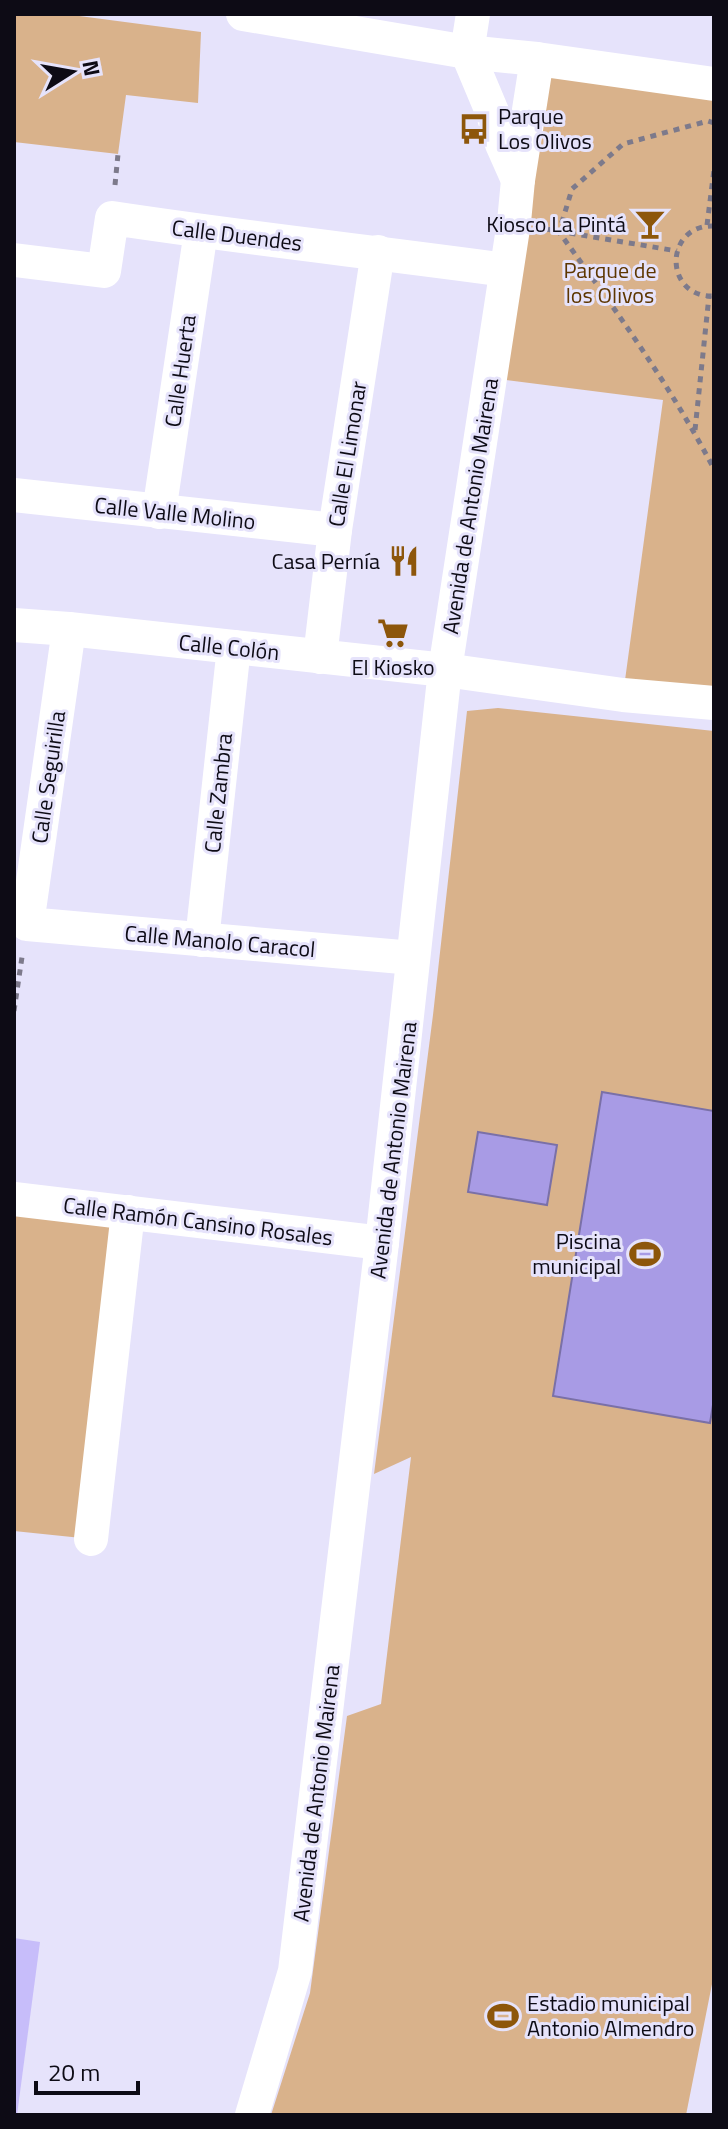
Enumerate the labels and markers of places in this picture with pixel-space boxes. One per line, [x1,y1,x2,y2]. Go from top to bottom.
place label: Parque Los Olivos [498,99,592,158]
bus stop icon: Parque Los Olivos [457,112,491,146]
place label: Kiosco La Pintá [486,207,626,241]
bar icon: Kiosco La Pintá [633,207,667,241]
place label: Casa Pernía [272,544,380,578]
restaurant icon: Casa Pernía [387,544,421,578]
supermarket icon: El Kiosko [376,616,410,650]
place label: El Kiosko [351,650,435,684]
place label: Piscina municipal [532,1224,621,1283]
sports icon: Piscina municipal [628,1237,662,1271]
place label: Estadio municipal Antonio Almendro [527,1986,694,2045]
sports icon: Estadio municipal Antonio Almendro [486,1999,520,2033]

